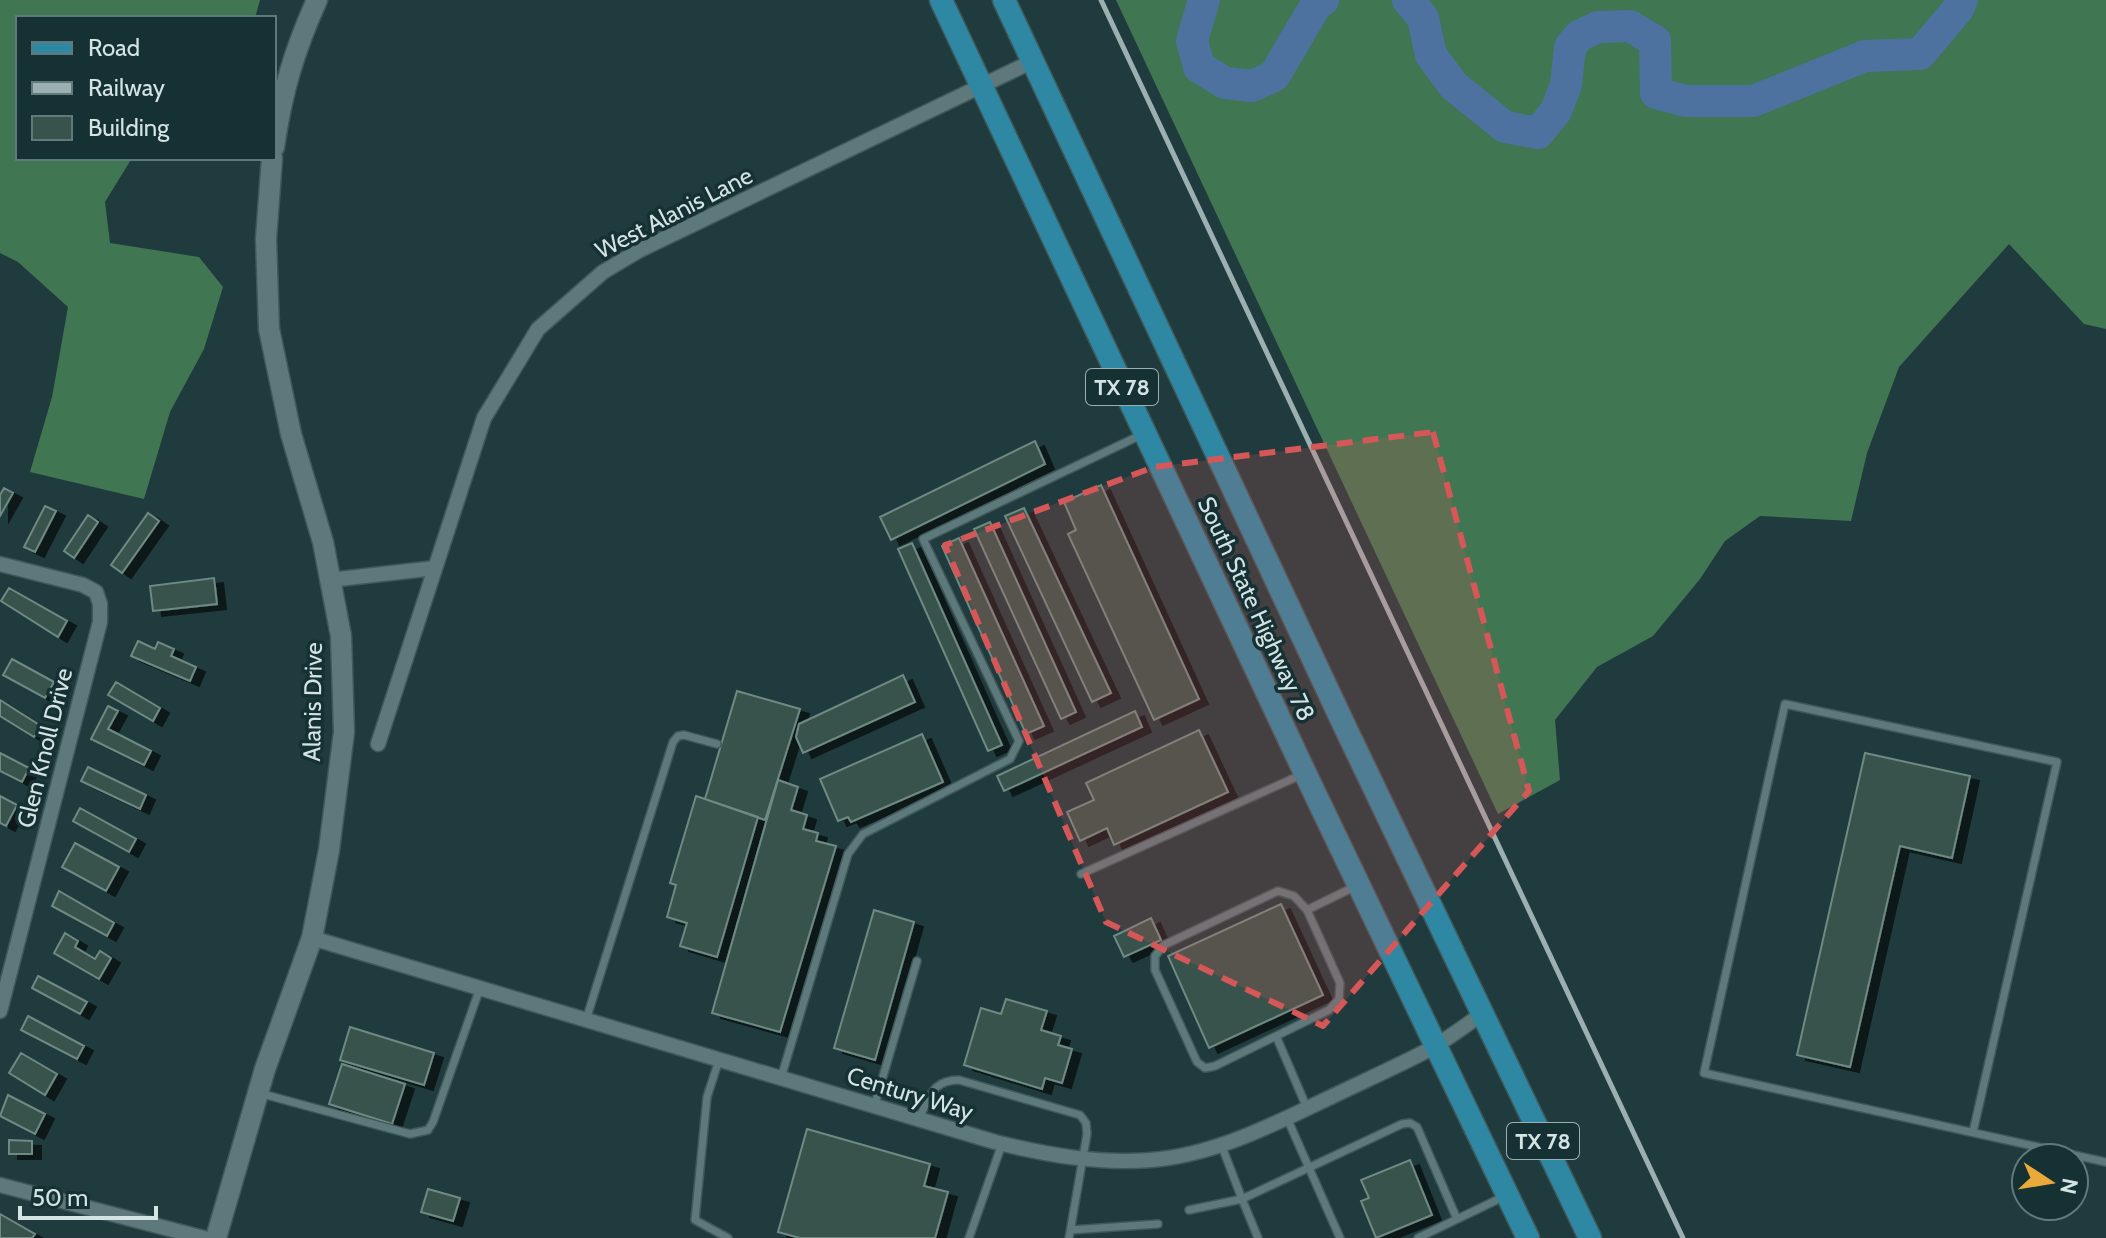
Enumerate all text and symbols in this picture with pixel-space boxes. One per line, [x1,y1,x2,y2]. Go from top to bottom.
legend [16,16,276,160]
text: Road [88,33,140,62]
text: Railway [88,73,165,102]
text: Building [88,113,170,142]
street label: West Alanis Lane [590,161,757,265]
road number: TX 78 [1086,369,1158,405]
street label: South State Highway 78 [1192,492,1321,726]
street label: Alanis Drive [297,642,328,762]
street label: Glen Knoll Drive [11,665,78,831]
street label: Century Way [843,1061,977,1126]
road number: TX 78 [1507,1123,1579,1159]
north arrow [2010,1142,2090,1222]
scale bar [20,1170,156,1220]
text: N [2054,1176,2084,1196]
text: 50 m [32,1183,88,1212]

